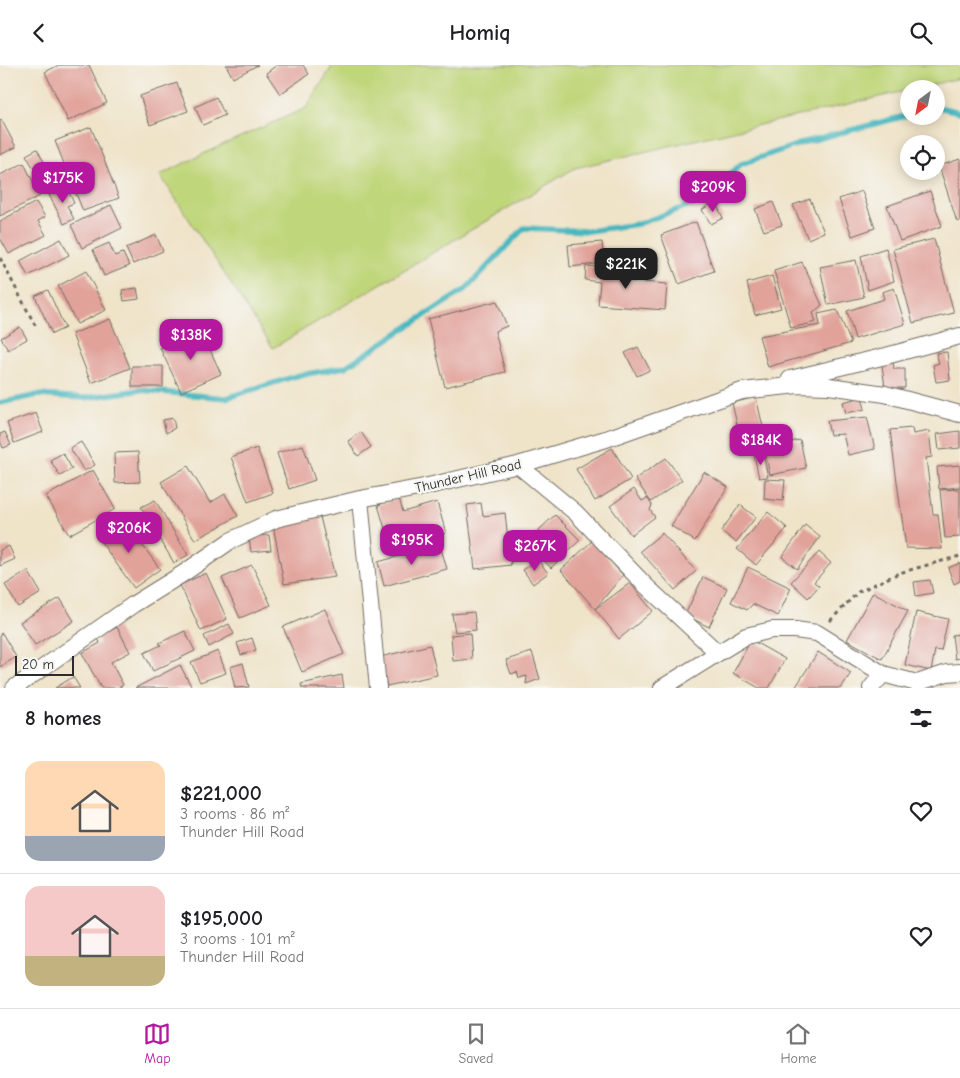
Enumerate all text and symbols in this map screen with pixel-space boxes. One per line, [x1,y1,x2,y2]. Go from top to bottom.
icon: back [25,19,53,47]
icon: search [907,19,935,47]
text: Homiq [449,20,511,46]
north arrow [900,80,945,125]
map controls [900,80,945,180]
button: locate [900,135,945,180]
pin: $175K [28,161,98,204]
text: $175K [43,169,83,187]
pin: $209K [678,171,748,213]
text: $209K [691,178,735,196]
pin: $221K [591,247,661,290]
text: $221K [606,255,646,273]
pin: $138K [156,319,226,361]
text: $138K [170,326,212,344]
pin: $184K [726,423,796,466]
text: $184K [741,431,781,449]
street label: Thunder Hill Road [413,455,523,497]
pin: $206K [94,511,164,554]
text: $206K [107,519,151,537]
pin: $195K [377,523,447,566]
pin: $267K [500,529,570,572]
text: $195K [391,531,433,549]
text: $267K [514,537,556,555]
scale bar [15,653,74,676]
text: 20 m [22,656,54,673]
icon: filters [907,704,935,732]
text: 8 homes [25,706,101,730]
icon: home [65,781,125,841]
text: $221,000 [180,781,262,805]
icon: heart [907,797,935,825]
text: 3 rooms · 86 m² [180,805,289,823]
text: Thunder Hill Road [180,823,304,841]
icon: home [65,906,125,966]
text: $195,000 [180,906,263,930]
icon: heart [907,922,935,950]
text: 3 rooms · 101 m² [180,930,295,948]
text: Thunder Hill Road [180,948,304,966]
tab: Map [143,1020,171,1067]
tab: Saved [458,1020,493,1067]
tab: Home [780,1020,817,1067]

